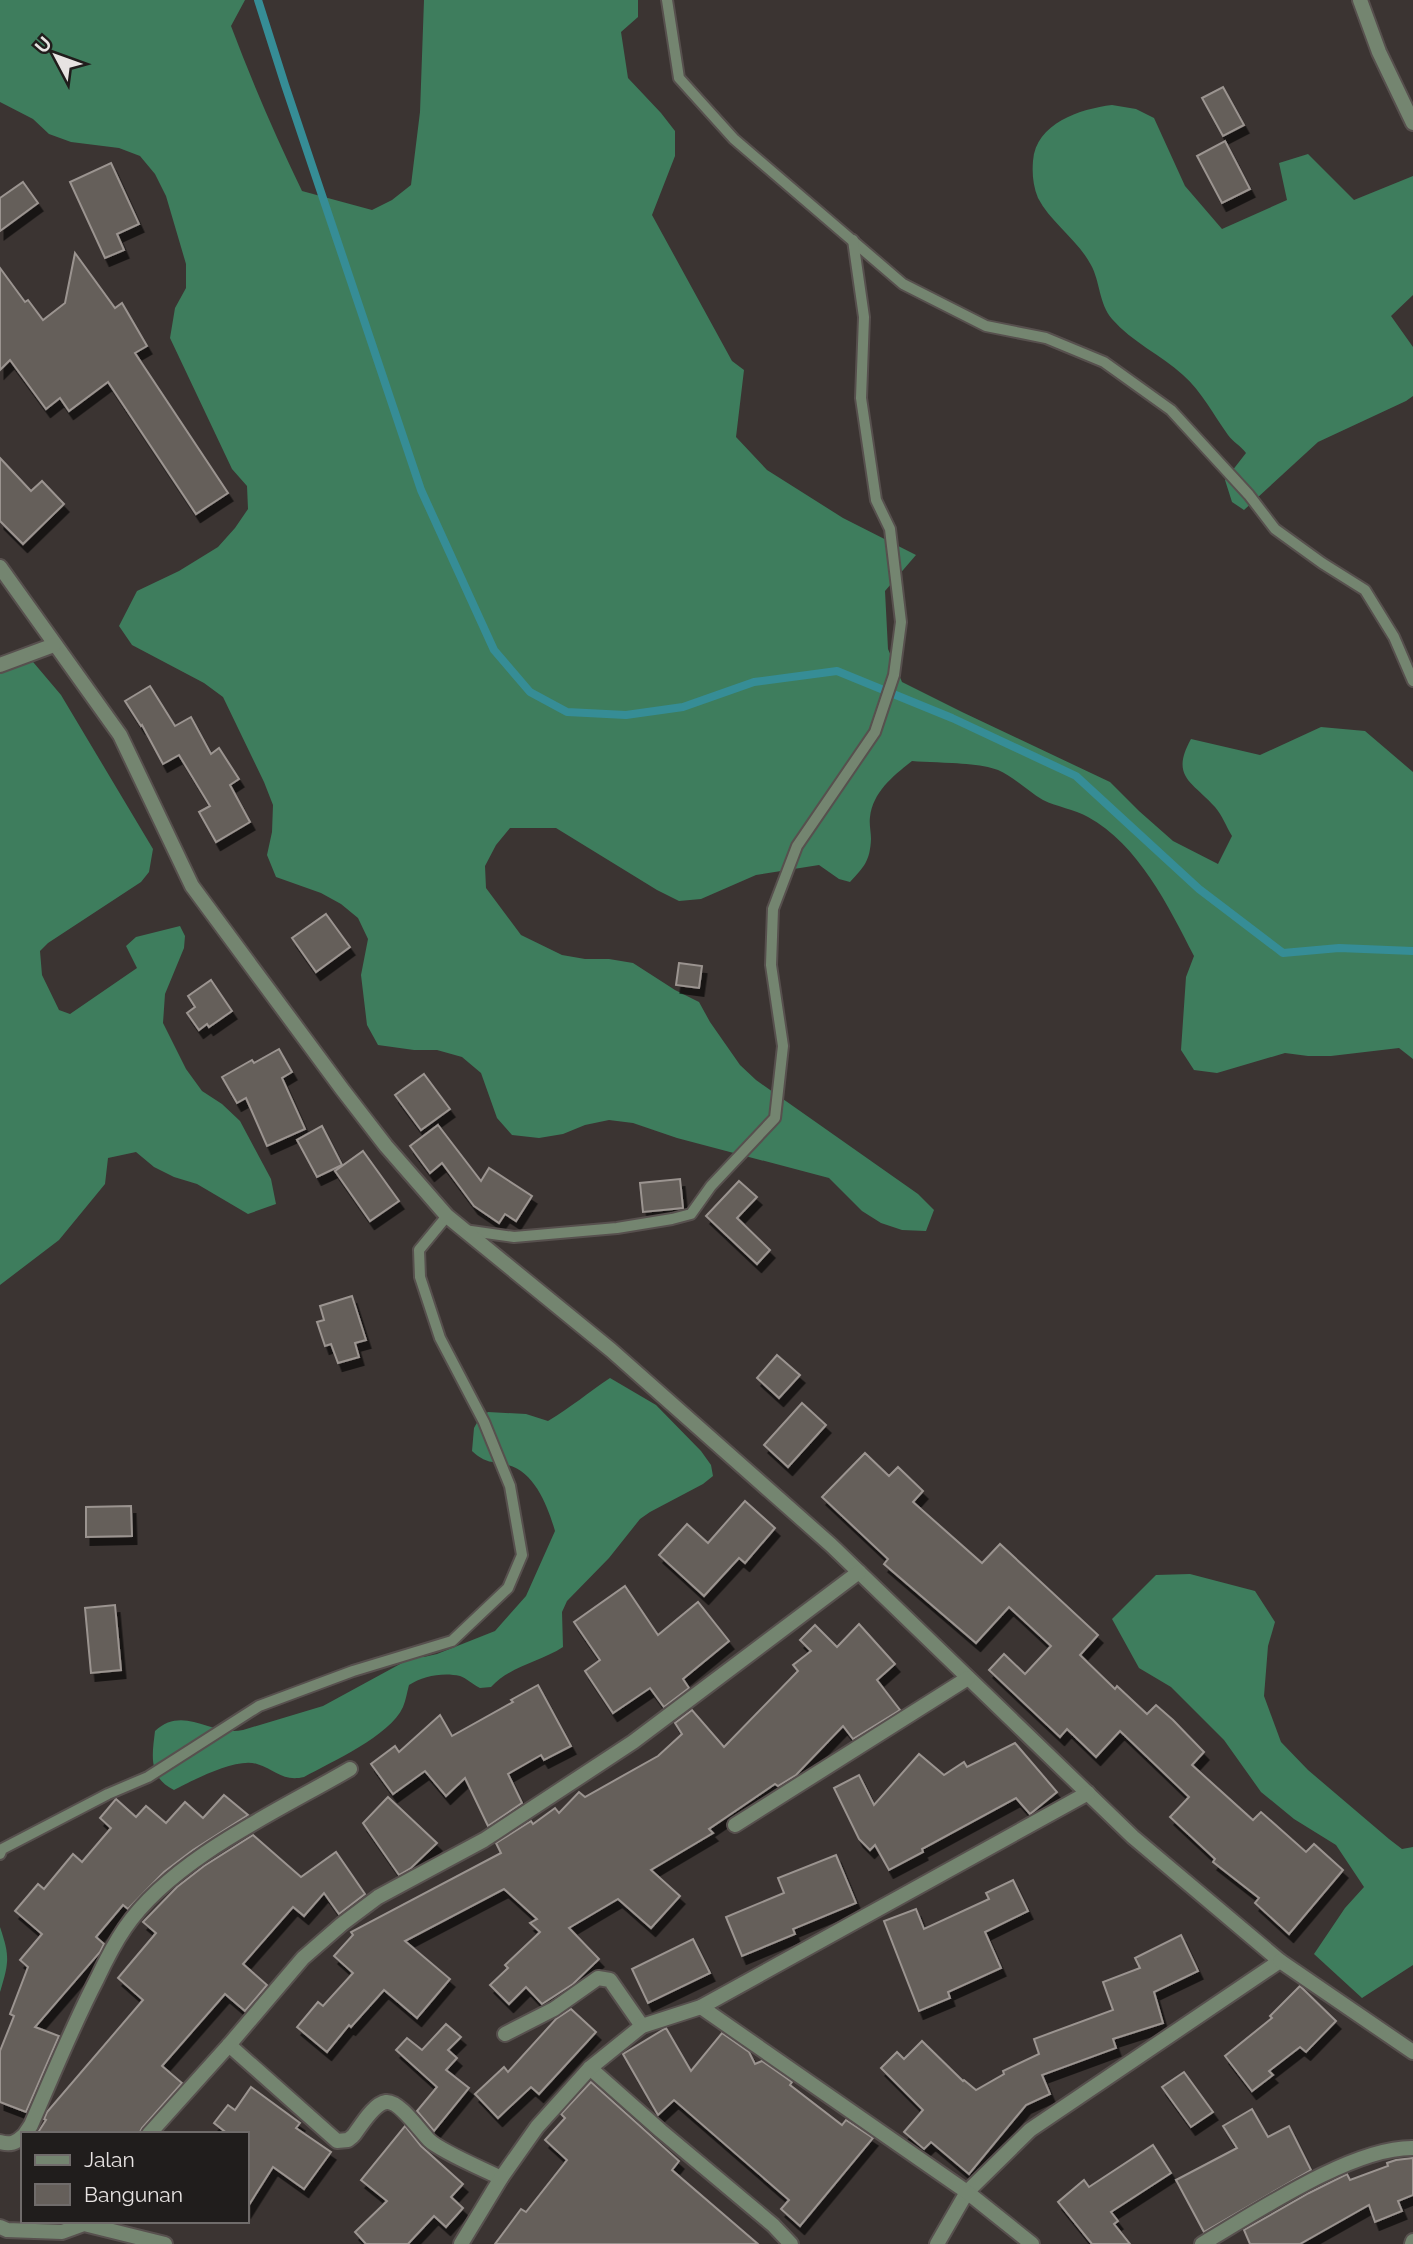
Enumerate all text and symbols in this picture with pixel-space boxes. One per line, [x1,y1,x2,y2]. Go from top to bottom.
north arrow [21,21,91,91]
text: U [30,32,56,57]
legend [21,2132,248,2223]
text: Jalan [84,2147,135,2172]
text: Bangunan [84,2182,183,2207]

